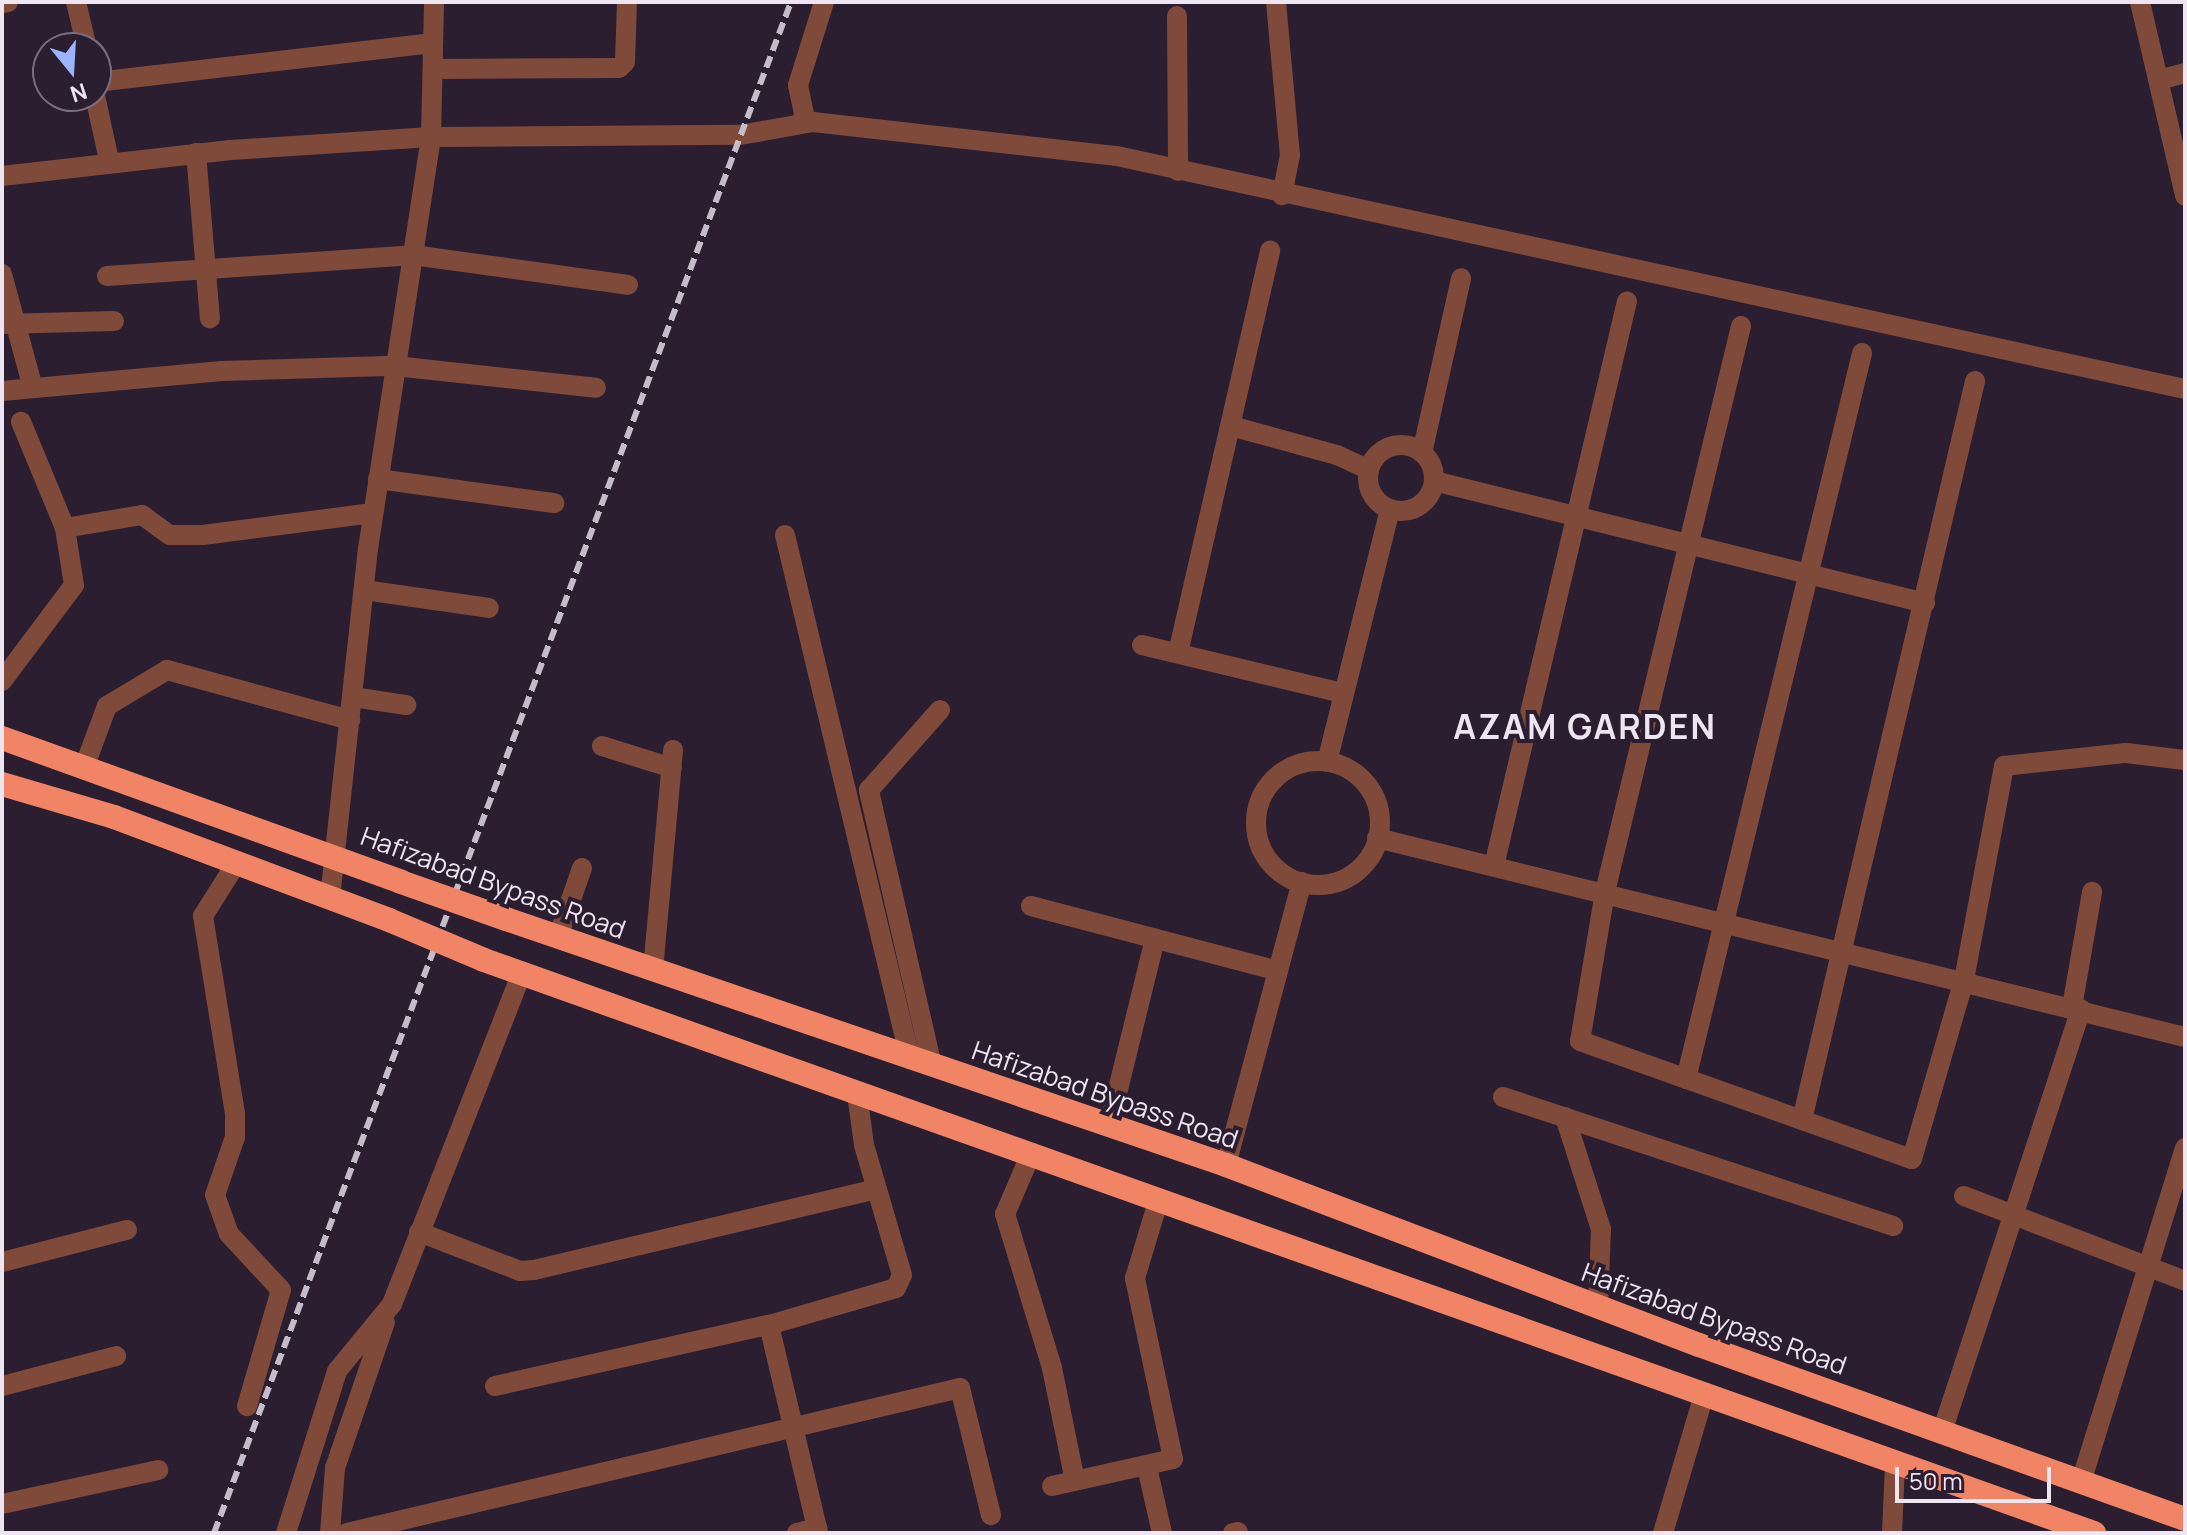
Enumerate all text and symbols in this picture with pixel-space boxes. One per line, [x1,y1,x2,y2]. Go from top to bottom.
north arrow [32,32,112,112]
text: N [67,76,91,110]
district label: AZAM GARDEN [1453,707,1717,747]
street label: Hafizabad Bypass Road [356,821,630,945]
street label: Hafizabad Bypass Road [968,1035,1242,1155]
street label: Hafizabad Bypass Road [1577,1257,1851,1381]
scale bar [1899,1451,2055,1501]
text: 50 m [1909,1464,1963,1497]

